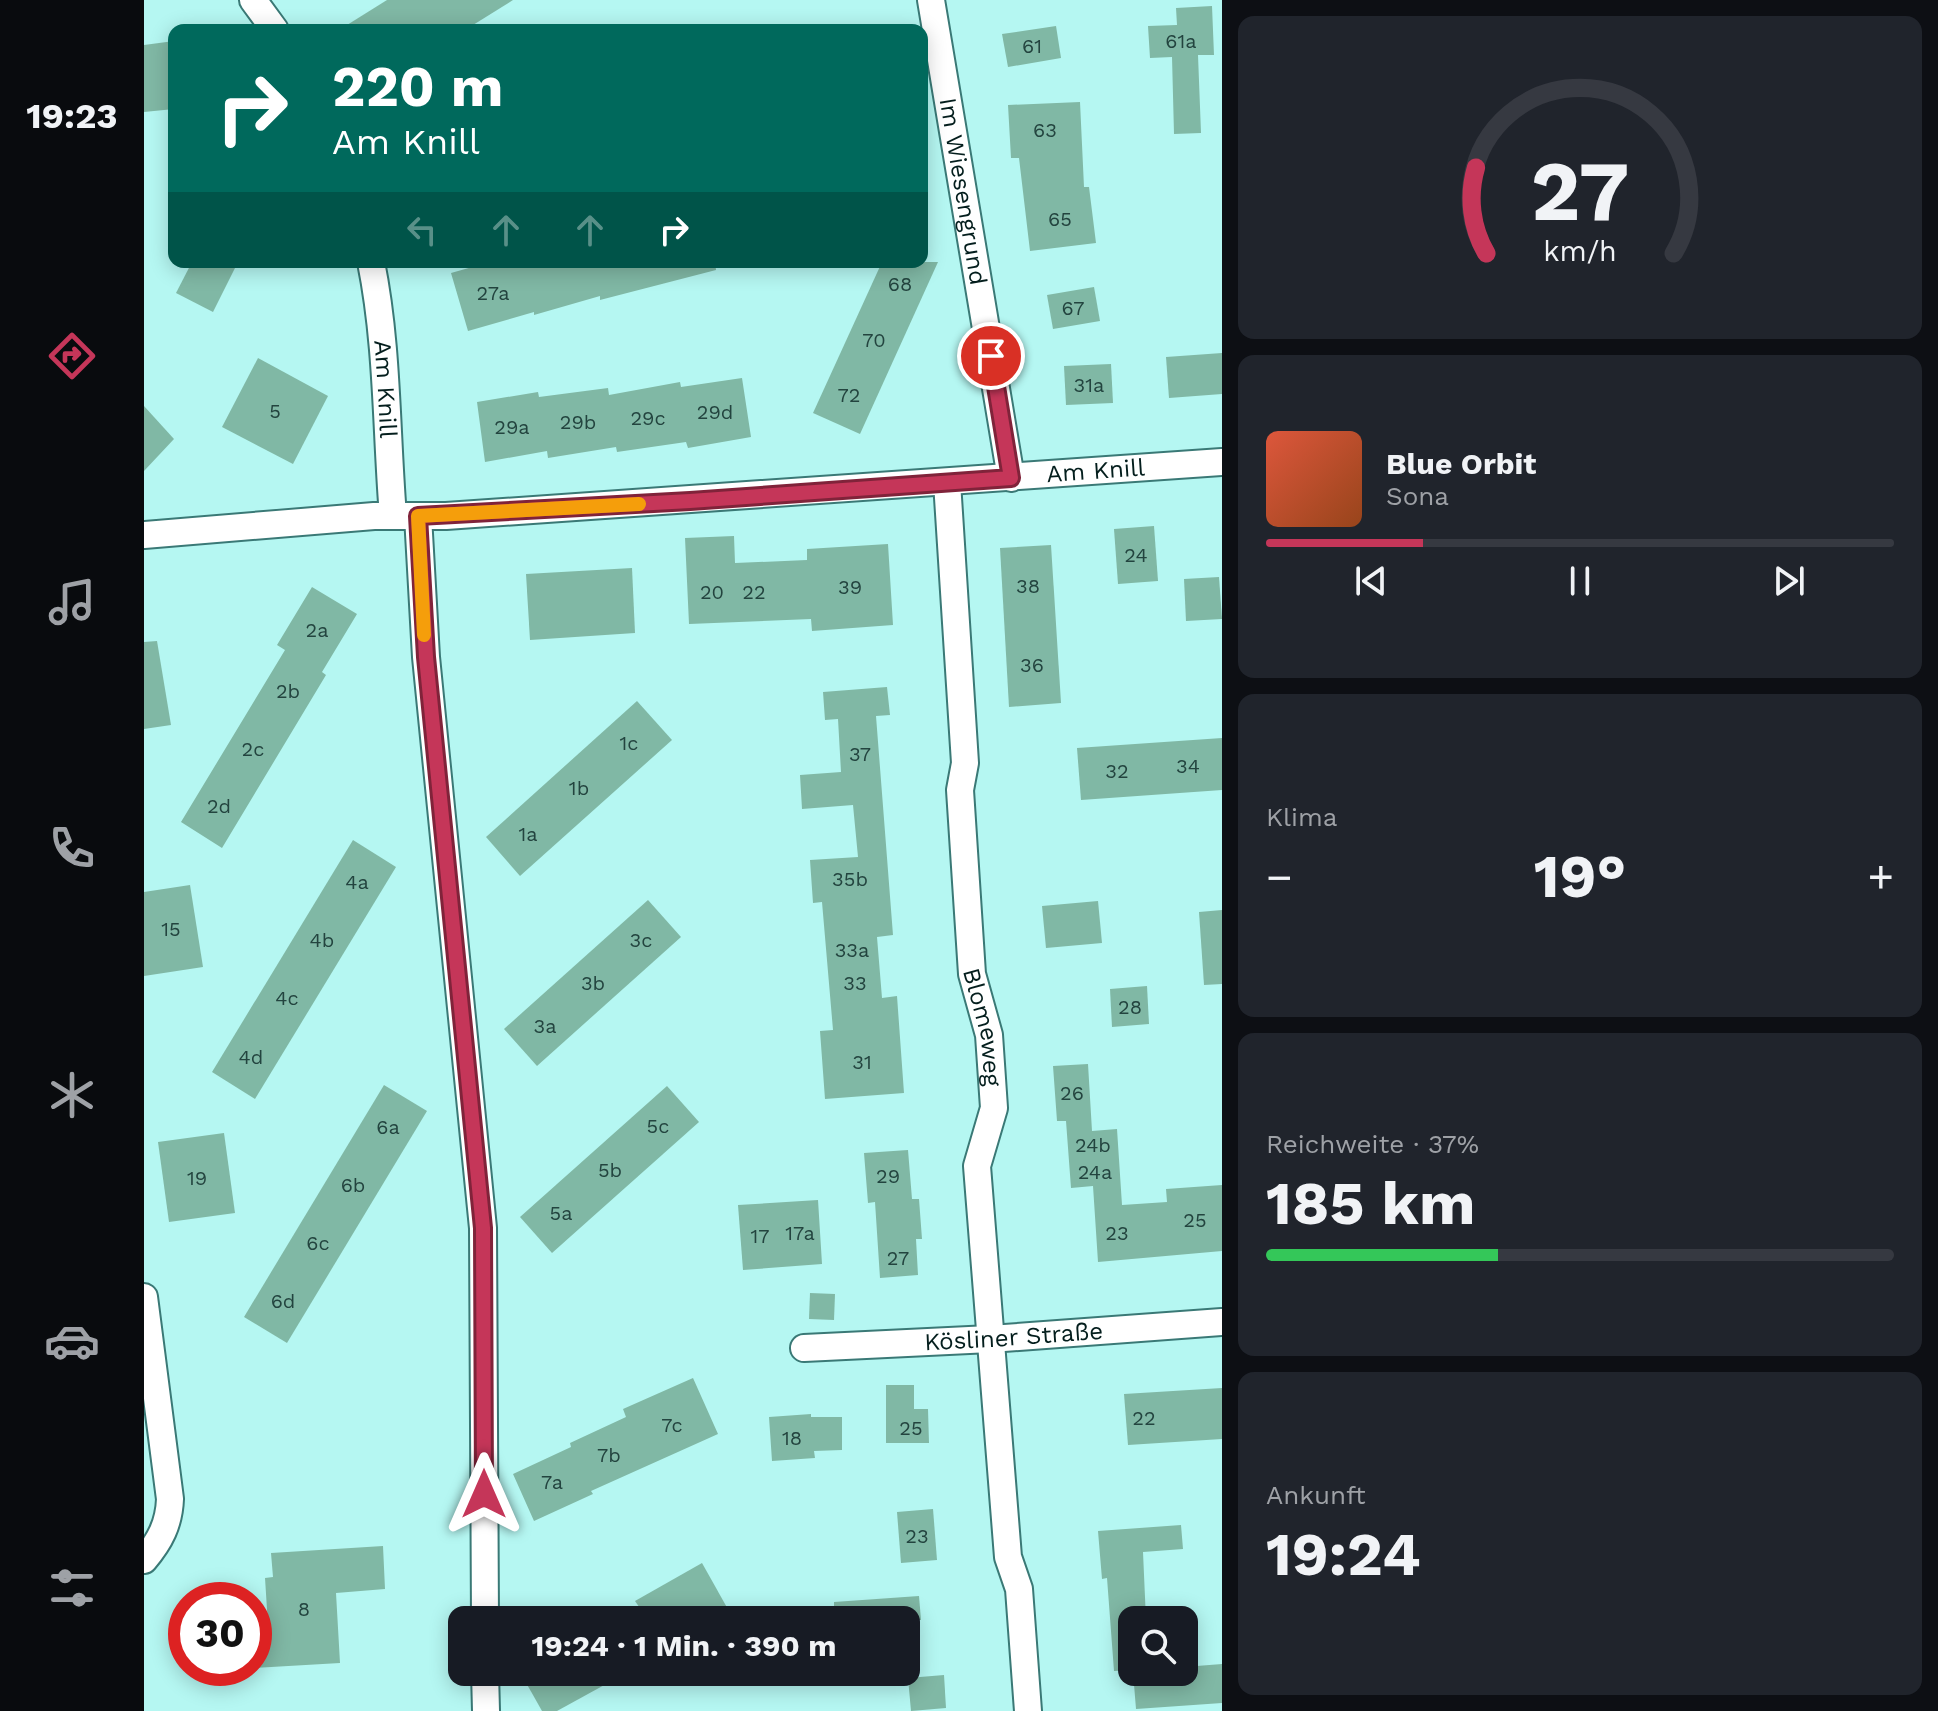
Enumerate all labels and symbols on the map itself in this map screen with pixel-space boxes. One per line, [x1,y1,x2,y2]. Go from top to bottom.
house number: 61a [1165,29,1197,53]
house number: 61 [1022,34,1042,58]
street label: Im Wiesengrund [934,96,992,287]
house number: 63 [1033,118,1057,142]
house number: 65 [1048,207,1072,231]
house number: 68 [888,272,912,296]
house number: 27a [476,281,510,305]
house number: 67 [1061,296,1085,320]
pin [957,322,1025,390]
house number: 70 [862,328,886,352]
street label: Am Knill [368,339,402,440]
house number: 31a [1074,373,1104,397]
house number: 72 [838,383,860,407]
house number: 5 [269,399,281,423]
house number: 29d [697,400,733,424]
house number: 29c [630,406,666,430]
house number: 29b [560,410,596,434]
house number: 29a [494,415,530,439]
street label: Am Knill [1045,453,1146,488]
house number: 24 [1124,543,1148,567]
house number: 38 [1016,574,1040,598]
house number: 39 [838,575,862,599]
house number: 20 [700,580,724,604]
house number: 22 [742,580,766,604]
house number: 2a [306,618,328,642]
house number: 36 [1020,653,1044,677]
house number: 2b [276,679,300,703]
house number: 1c [620,731,639,755]
house number: 2c [242,737,264,761]
house number: 37 [849,742,871,766]
house number: 34 [1176,754,1200,778]
house number: 32 [1105,759,1129,783]
house number: 1b [569,776,589,800]
house number: 2d [207,794,231,818]
house number: 1a [518,822,538,846]
house number: 35b [832,867,868,891]
house number: 4a [345,870,369,894]
house number: 15 [161,917,181,941]
house number: 4b [310,928,334,952]
house number: 3c [630,928,652,952]
house number: 33a [835,938,869,962]
street label: Blomeweg [957,965,1006,1087]
house number: 3b [581,971,605,995]
house number: 33 [843,971,867,995]
house number: 4c [275,986,299,1010]
house number: 28 [1118,995,1142,1019]
house number: 3a [534,1014,556,1038]
house number: 4d [239,1045,263,1069]
house number: 31 [852,1050,872,1074]
house number: 26 [1060,1081,1084,1105]
house number: 5c [647,1114,669,1138]
house number: 6a [376,1115,400,1139]
house number: 24b [1075,1133,1111,1157]
house number: 5b [598,1158,622,1182]
house number: 24a [1078,1160,1112,1184]
house number: 29 [876,1164,900,1188]
house number: 19 [187,1166,207,1190]
house number: 6b [341,1173,365,1197]
house number: 5a [550,1201,572,1225]
house number: 25 [1183,1208,1207,1232]
house number: 17a [785,1221,815,1245]
house number: 23 [1105,1221,1129,1245]
house number: 17 [750,1224,770,1248]
house number: 6c [306,1231,330,1255]
house number: 27 [887,1246,909,1270]
house number: 6d [271,1289,295,1313]
street label: Kösliner Straße [924,1317,1104,1356]
house number: 22 [1132,1406,1156,1430]
house number: 7c [661,1413,683,1437]
house number: 25 [899,1416,923,1440]
house number: 18 [782,1426,802,1450]
house number: 7b [597,1443,621,1467]
position arrow [442,1452,526,1536]
house number: 7a [541,1470,563,1494]
house number: 23 [905,1524,929,1548]
speed limit sign: 30 [168,1582,272,1686]
house number: 8 [298,1597,310,1621]

